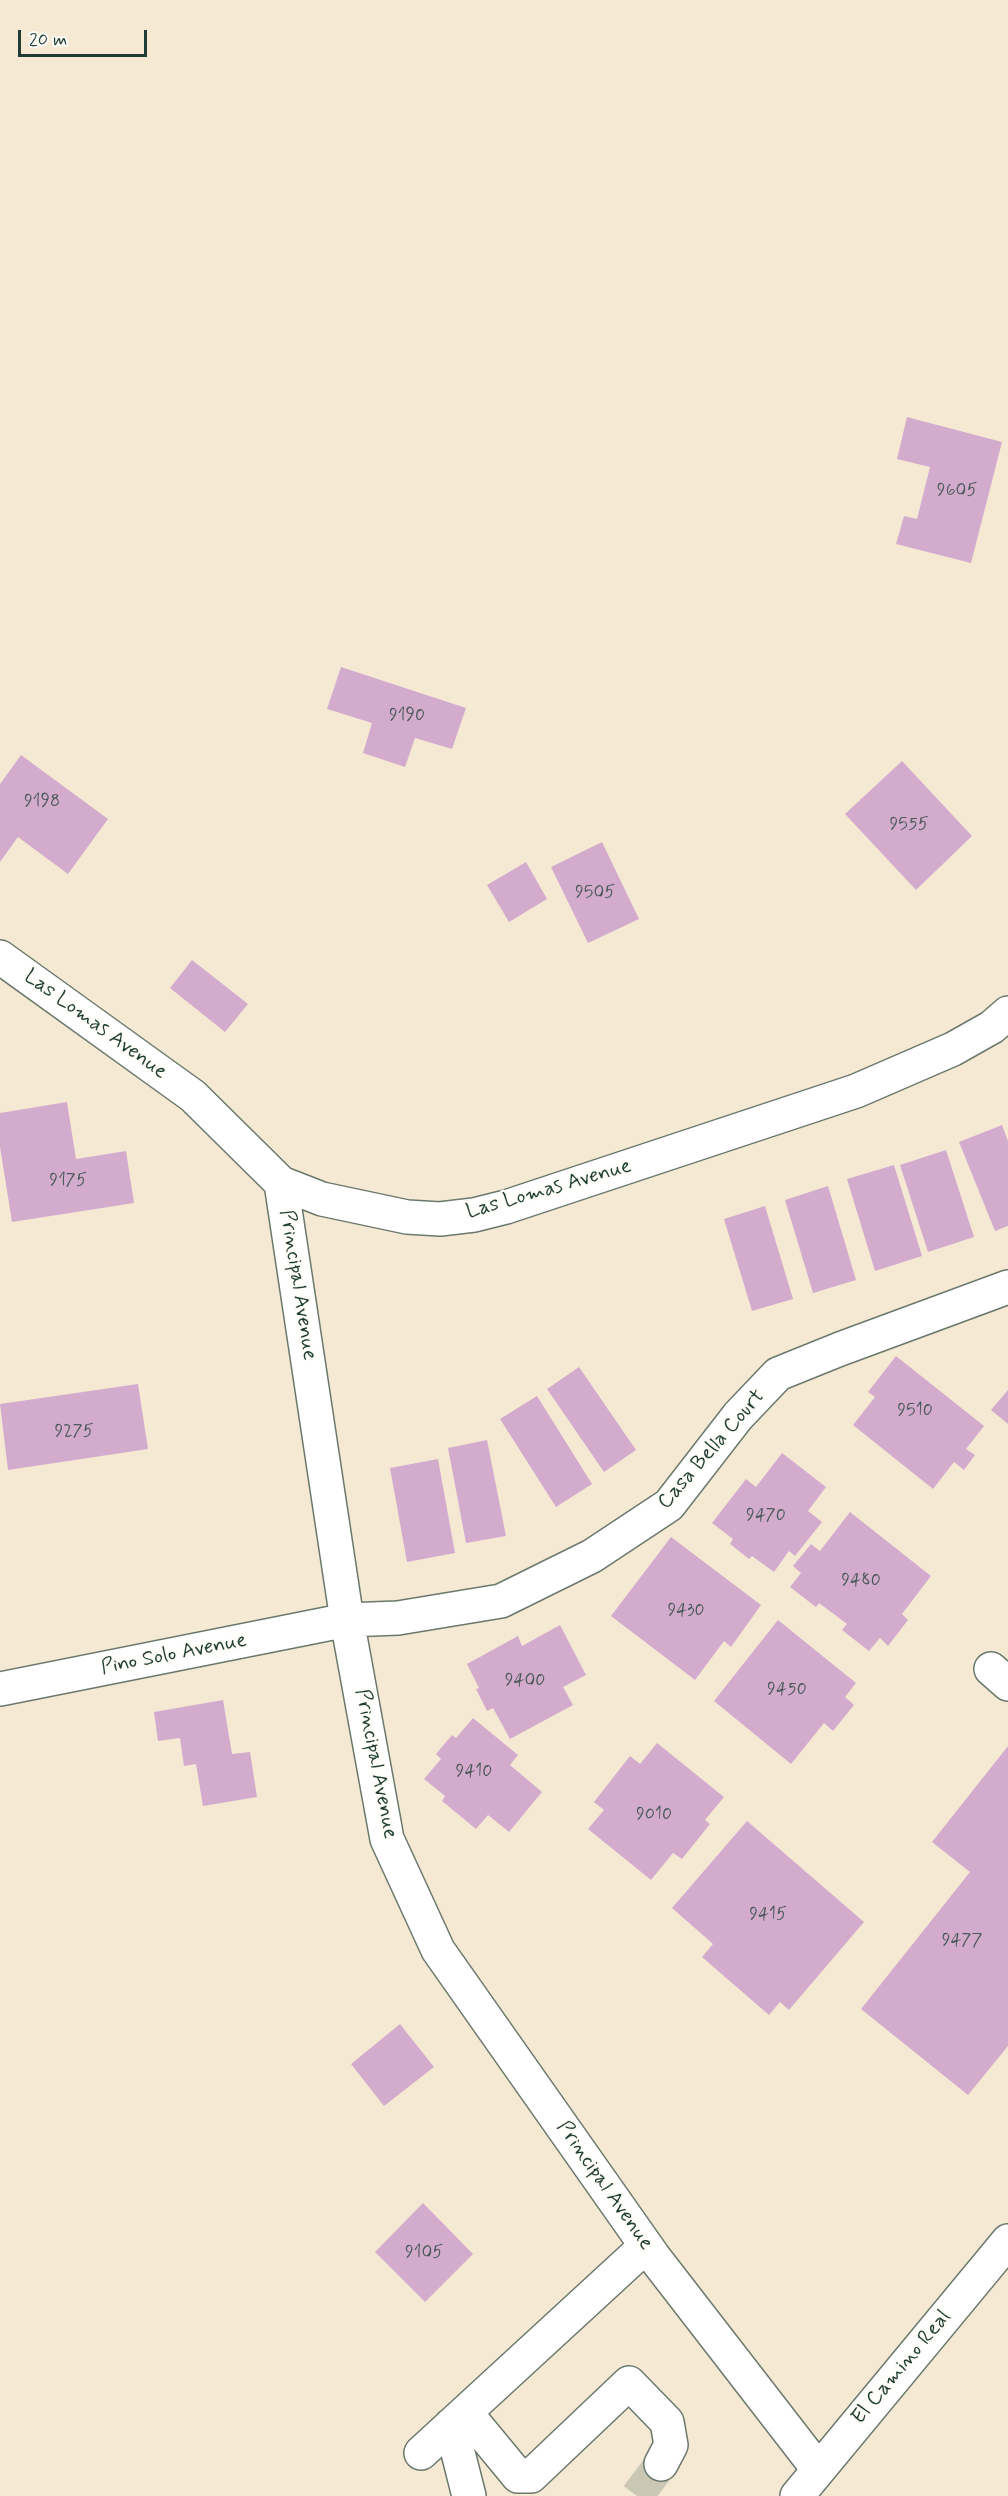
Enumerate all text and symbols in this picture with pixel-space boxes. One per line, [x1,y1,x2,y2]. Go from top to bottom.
scale bar [21,18,150,56]
text: 20 m [29,28,67,52]
house number: 9605 [937,480,977,502]
house number: 9190 [389,705,425,727]
house number: 9198 [24,791,60,813]
house number: 9555 [889,814,929,836]
house number: 9505 [575,882,615,904]
street label: Las Lomas Avenue [19,965,171,1085]
street label: Las Lomas Avenue [463,1154,635,1226]
house number: 9175 [49,1170,87,1192]
street label: Principal Avenue [273,1208,321,1362]
street label: Casa Bella Court [653,1385,771,1515]
house number: 9510 [897,1400,933,1422]
house number: 9275 [54,1421,94,1443]
house number: 9470 [746,1505,786,1527]
house number: 9480 [841,1570,881,1592]
house number: 9430 [667,1600,705,1622]
street label: Pino Solo Avenue [99,1629,249,1681]
house number: 9400 [505,1670,545,1692]
house number: 9450 [767,1679,807,1701]
street label: Principal Avenue [348,1687,402,1841]
house number: 9410 [456,1761,492,1783]
house number: 9010 [636,1804,672,1826]
house number: 9415 [749,1904,787,1926]
house number: 9477 [942,1930,982,1952]
street label: Principal Avenue [550,2117,658,2255]
house number: 9105 [405,2242,443,2264]
street label: El Camino Real [847,2306,957,2430]

